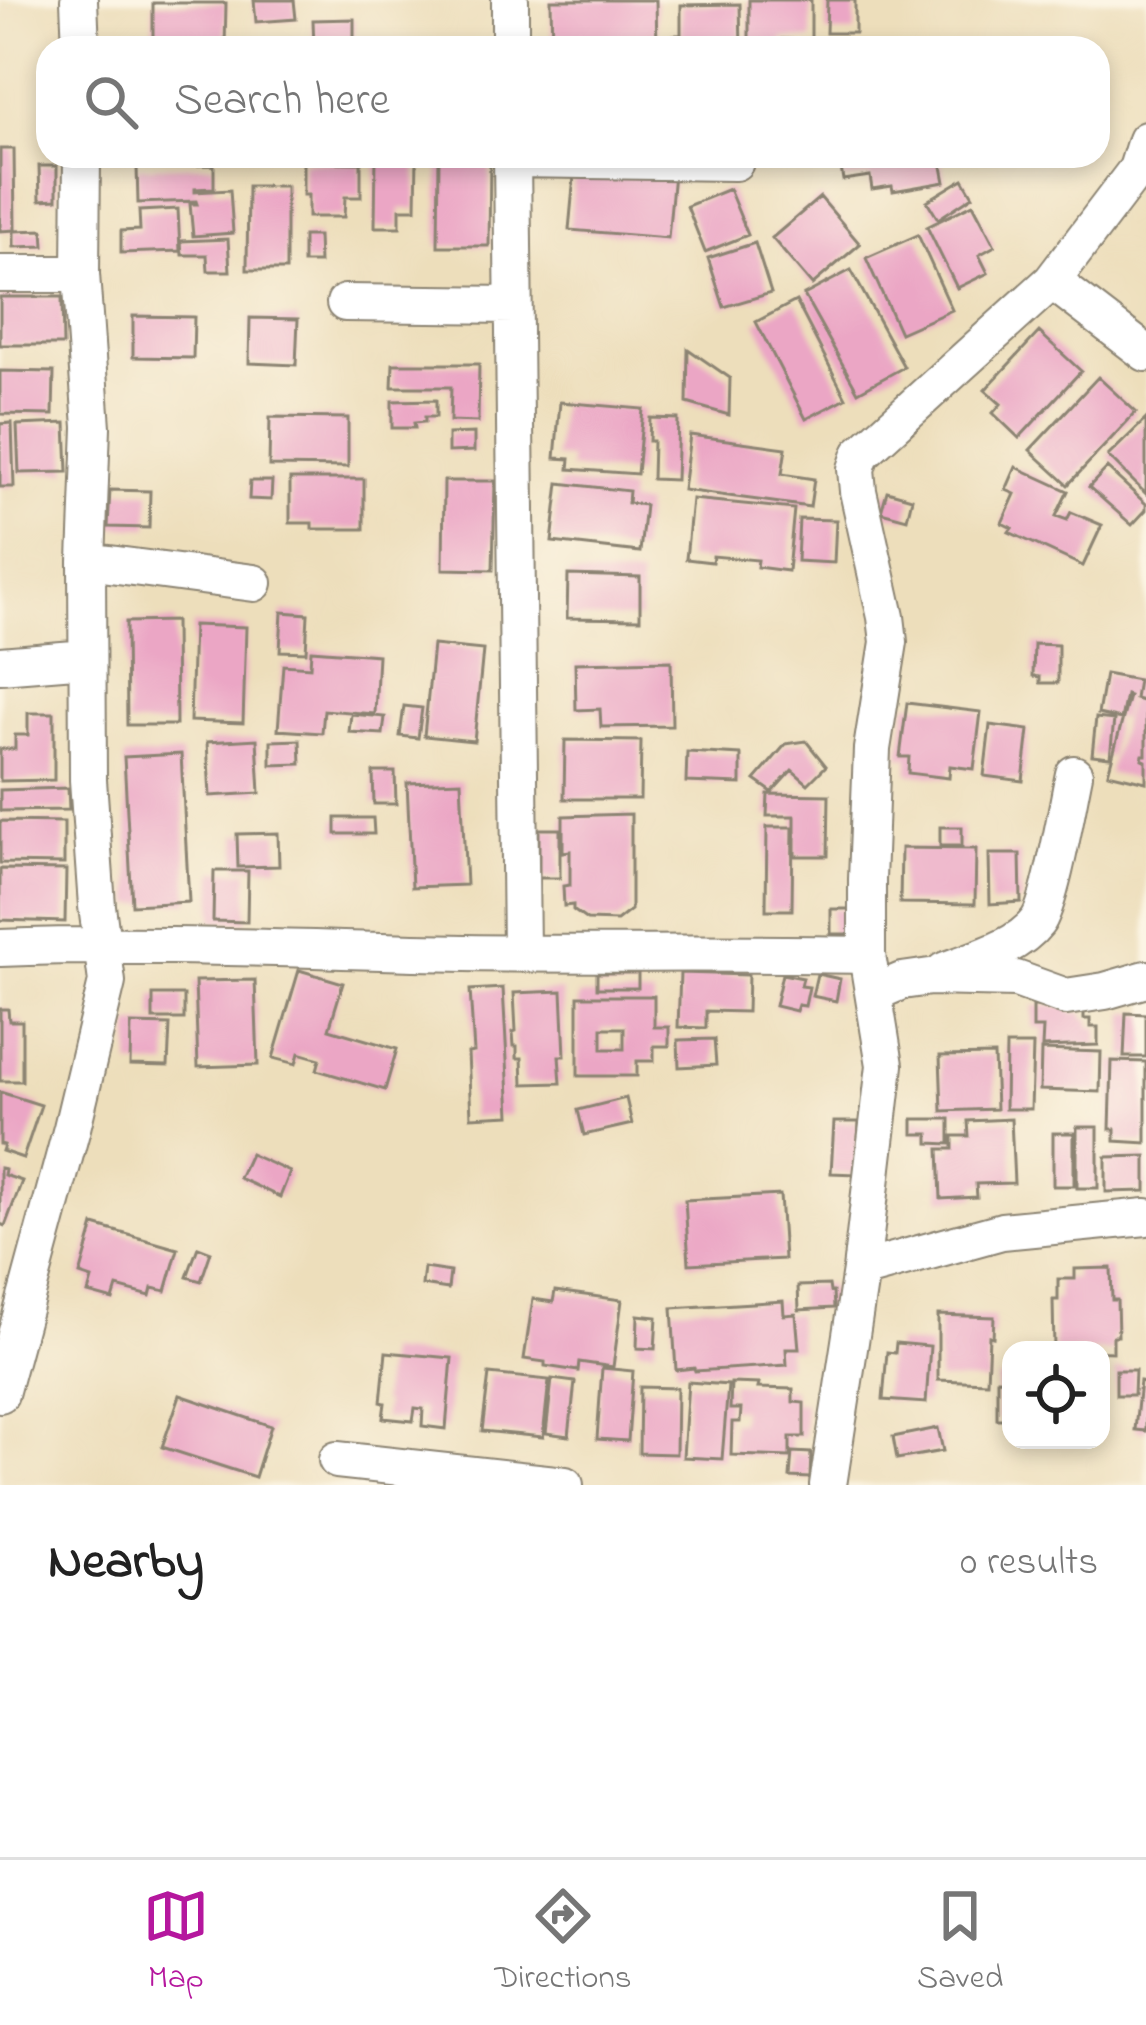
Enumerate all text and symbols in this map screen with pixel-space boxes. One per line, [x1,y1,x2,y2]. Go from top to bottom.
search box [36,36,1110,168]
icon: search [78,69,144,135]
text: Search here [174,69,390,135]
map controls [1002,1341,1110,1449]
button: locate [1002,1341,1110,1449]
text: Nearby [48,1526,204,1601]
text: 0 results [960,1535,1098,1592]
tab: Map [143,1883,209,2003]
tab: Directions [494,1883,632,2003]
tab: Saved [917,1883,1003,2003]

